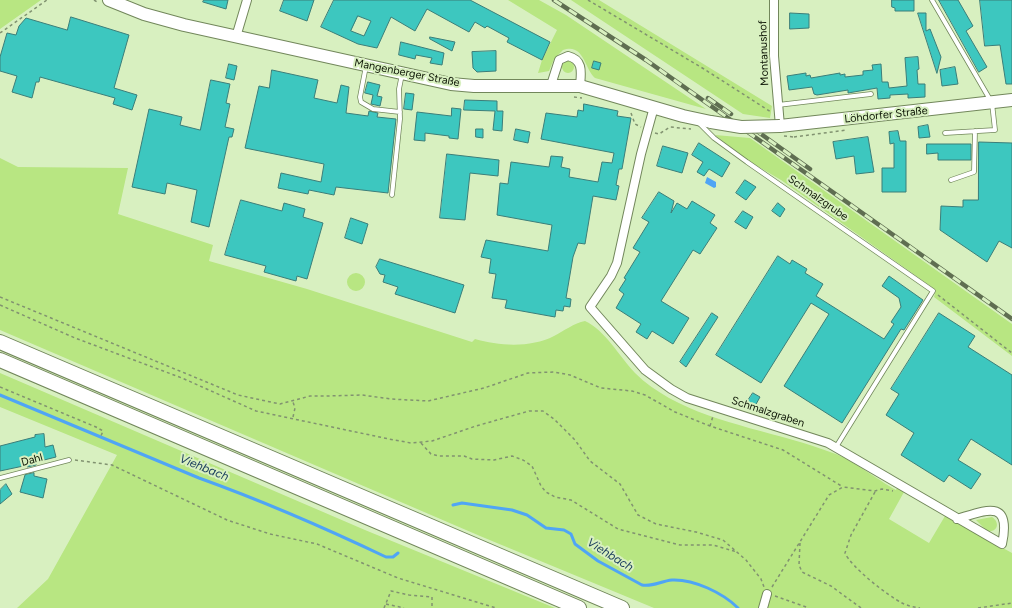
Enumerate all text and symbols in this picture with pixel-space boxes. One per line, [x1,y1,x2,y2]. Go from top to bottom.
street label: Montanushof [756,20,772,86]
street label: Mangenberger Straße [353,56,461,90]
street label: Löhdorfer Straße [844,104,928,126]
street label: Schmalzgrube [785,172,851,224]
street label: Schmalzgraben [730,394,806,430]
street label: Dahl [20,451,44,469]
water label: Viehbach [177,452,231,484]
water label: Viehbach [584,535,636,575]

